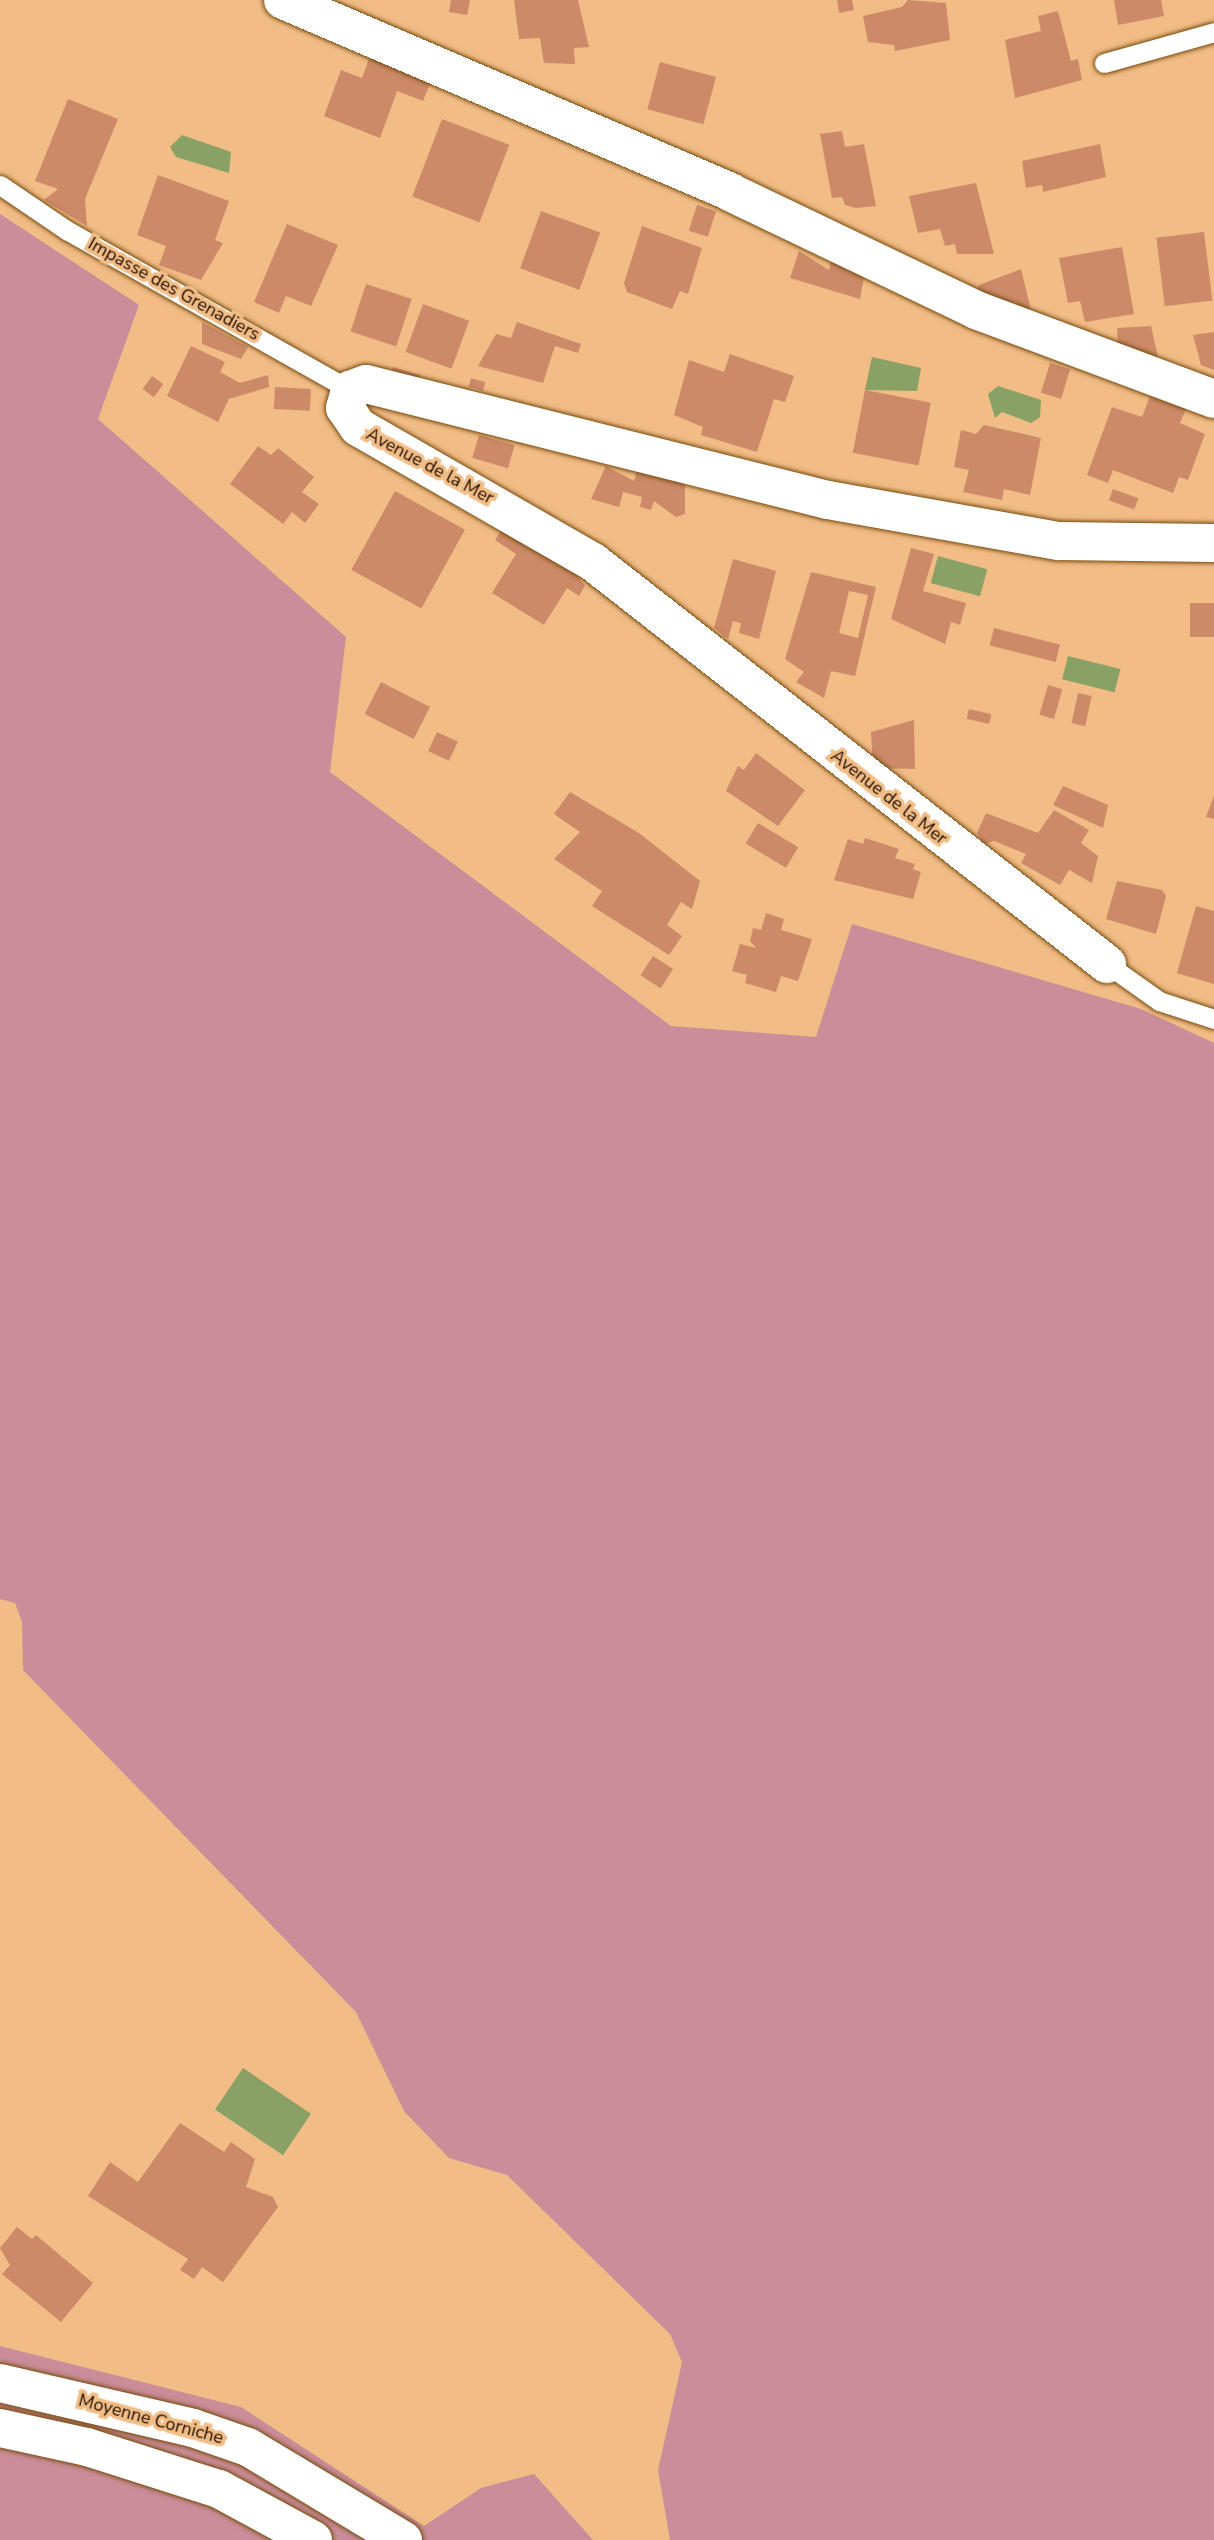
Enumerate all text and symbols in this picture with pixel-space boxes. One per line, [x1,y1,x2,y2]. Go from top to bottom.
street label: Impasse des Grenadiers [84,233,264,345]
street label: Avenue de la Mer [362,423,498,509]
street label: Avenue de la Mer [827,745,951,849]
street label: Moyenne Corniche [76,2389,226,2449]

